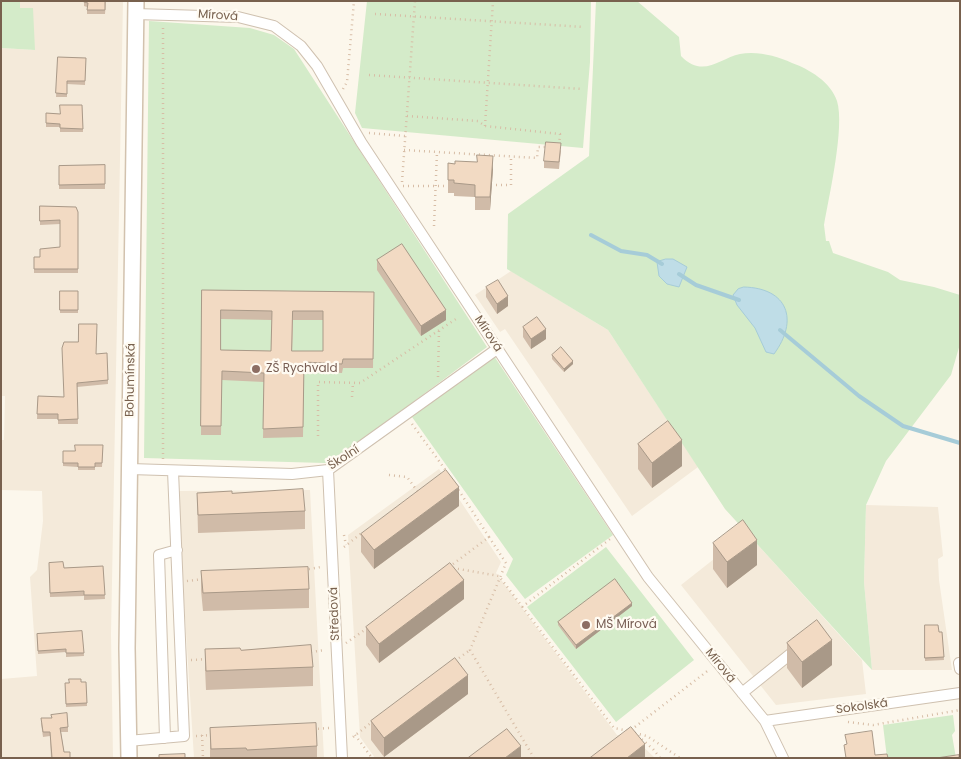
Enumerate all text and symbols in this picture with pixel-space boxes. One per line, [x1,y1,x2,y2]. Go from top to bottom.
street label: Mírová [197,7,239,25]
street label: Mírová [471,313,505,355]
street label: Bohumínská [123,343,139,417]
place label: ZŠ Rychvald [266,362,338,376]
marker: ZŠ Rychvald [250,363,262,375]
street label: Školní [326,443,362,473]
street label: Středová [327,587,343,641]
place label: MŠ Mírová [596,618,657,632]
marker: MŠ Mírová [580,619,592,631]
street label: Mírová [702,646,738,686]
street label: Sokolská [835,696,889,718]

